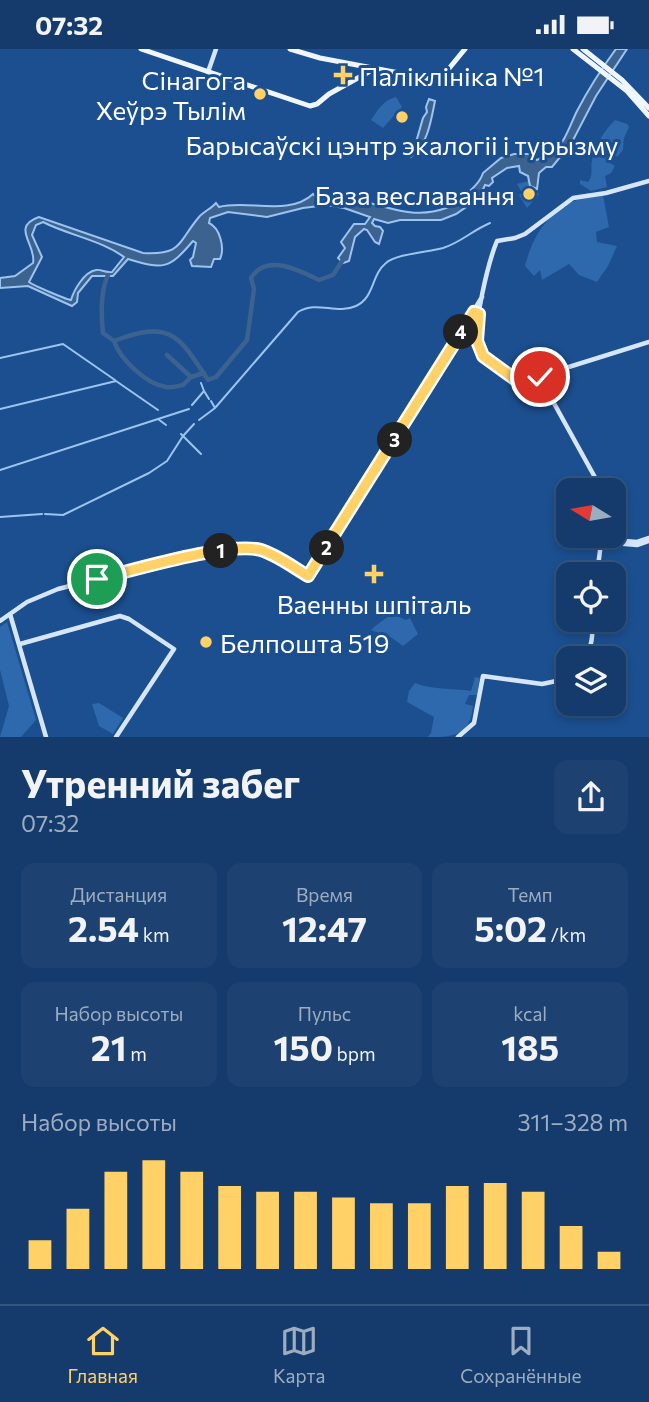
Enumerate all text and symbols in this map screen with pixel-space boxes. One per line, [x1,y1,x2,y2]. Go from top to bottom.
text: 07:32 [35,9,103,40]
place label: Паліклініка №1 [359,60,545,91]
place label: Сінагога Хеўрэ Тылім [96,64,246,125]
marker: Паліклініка №1 [333,65,353,85]
marker: Сінагога Хеўрэ Тылім [252,86,268,102]
marker: Барысаўскі цэнтр экалогіі і турызму [394,109,410,125]
place label: Барысаўскі цэнтр экалогіі і турызму [185,129,619,160]
place label: База веславання [315,179,515,210]
marker: База веславання [521,186,537,202]
pin: 4 [444,315,478,349]
text: 4 [455,320,466,343]
pin [510,347,570,407]
icon: check [521,358,559,396]
pin: 3 [378,423,412,457]
text: 3 [389,428,400,451]
north arrow [556,478,626,548]
map controls [556,478,626,716]
pin: 2 [310,531,344,565]
pin: 1 [204,533,238,569]
text: 2 [321,536,332,559]
text: 1 [216,539,225,562]
pin [67,549,127,609]
icon: arrive [78,560,116,598]
button: locate [556,562,626,632]
marker: Ваенны шпіталь [364,564,384,584]
place label: Ваенны шпіталь [277,588,471,619]
place label: Белпошта 519 [220,627,390,658]
marker: Белпошта 519 [198,634,214,650]
button: layers [556,646,626,716]
text: Утренний забег [21,759,300,806]
button: share [554,760,628,834]
text: 07:32 [21,809,79,837]
text: Дистанция [70,883,167,906]
text: Время [296,883,353,906]
text: Темп [508,883,553,906]
text: 2.54 [68,906,139,949]
text: 12:47 [282,906,367,949]
text: 5:02 [474,906,547,949]
text: km [139,923,170,946]
text: /km [547,923,586,946]
text: Набор высоты [54,1002,183,1025]
text: Пульс [298,1002,351,1025]
text: kcal [513,1002,547,1025]
text: 21 [91,1025,127,1068]
text: 150 [273,1025,333,1068]
text: 185 [501,1025,559,1068]
text: m [127,1042,147,1065]
text: bpm [333,1042,376,1065]
text: Набор высоты [21,1108,177,1136]
text: 311–328 m [517,1108,628,1136]
tab: Главная [67,1322,138,1387]
tab: Карта [273,1322,325,1387]
tab: Сохранённые [460,1322,581,1387]

